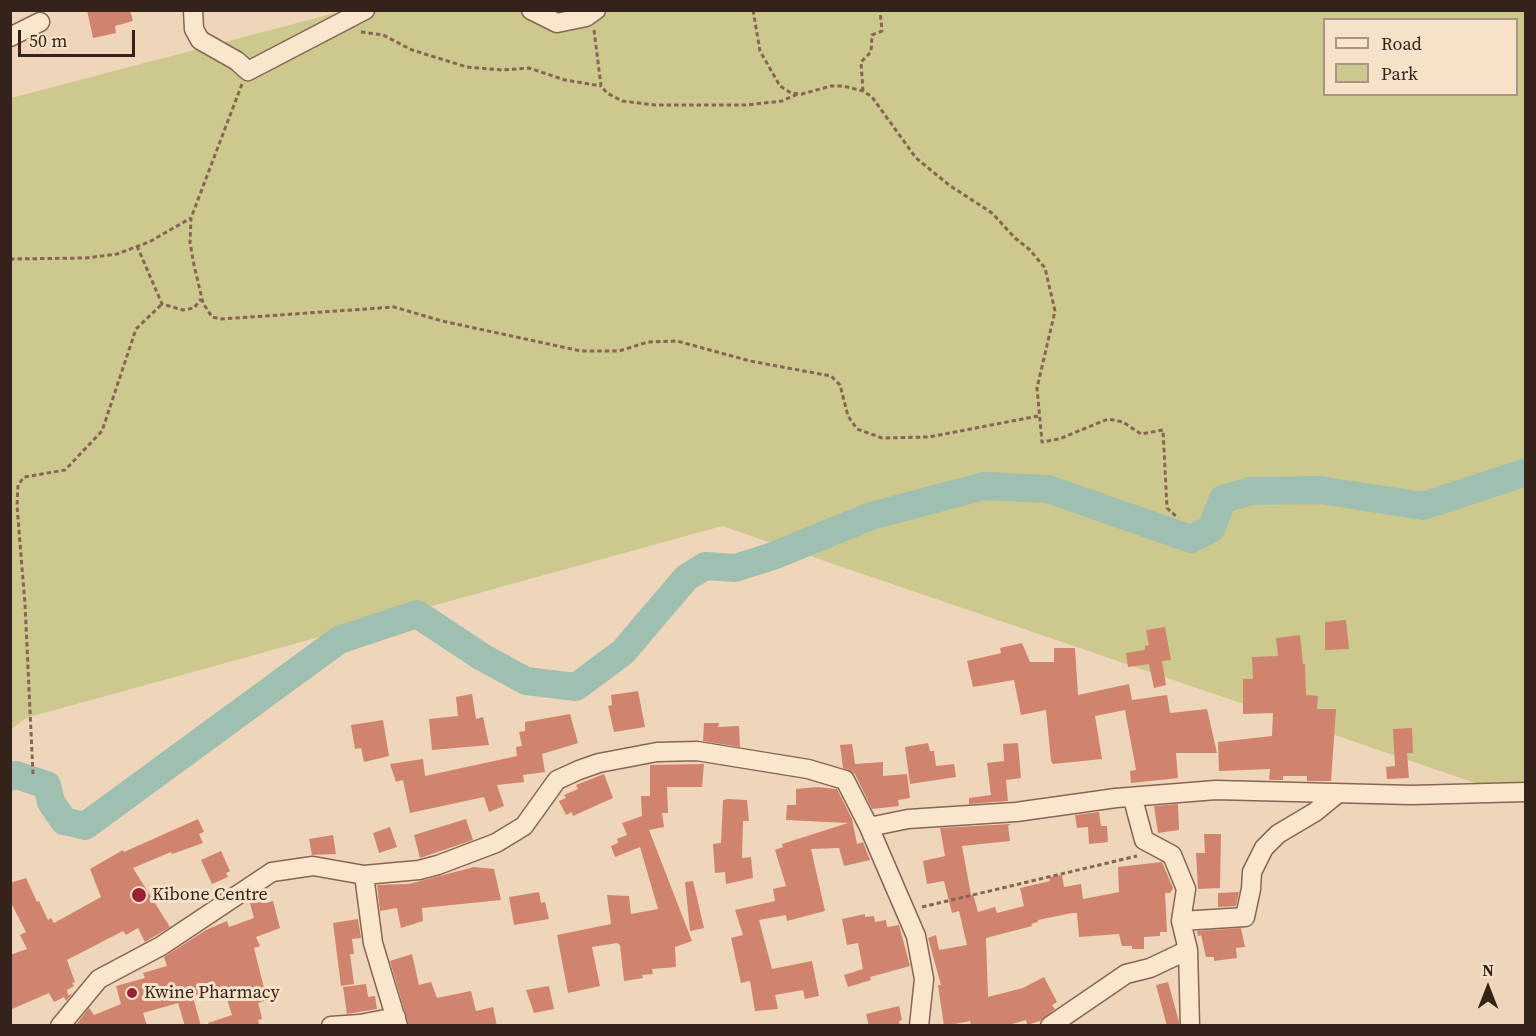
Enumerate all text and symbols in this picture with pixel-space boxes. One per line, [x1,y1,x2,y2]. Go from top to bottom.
scale bar [21,18,138,56]
legend [1323,18,1518,96]
text: 50 m [29,28,67,53]
text: Road [1381,31,1422,56]
text: Park [1381,61,1418,86]
place label: Kibone Centre [152,884,268,906]
marker: Kibone Centre [130,886,148,904]
north arrow [1458,958,1518,1018]
text: N [1482,959,1494,981]
place label: Kwine Pharmacy [144,982,280,1004]
marker: Kwine Pharmacy [125,986,139,1000]

